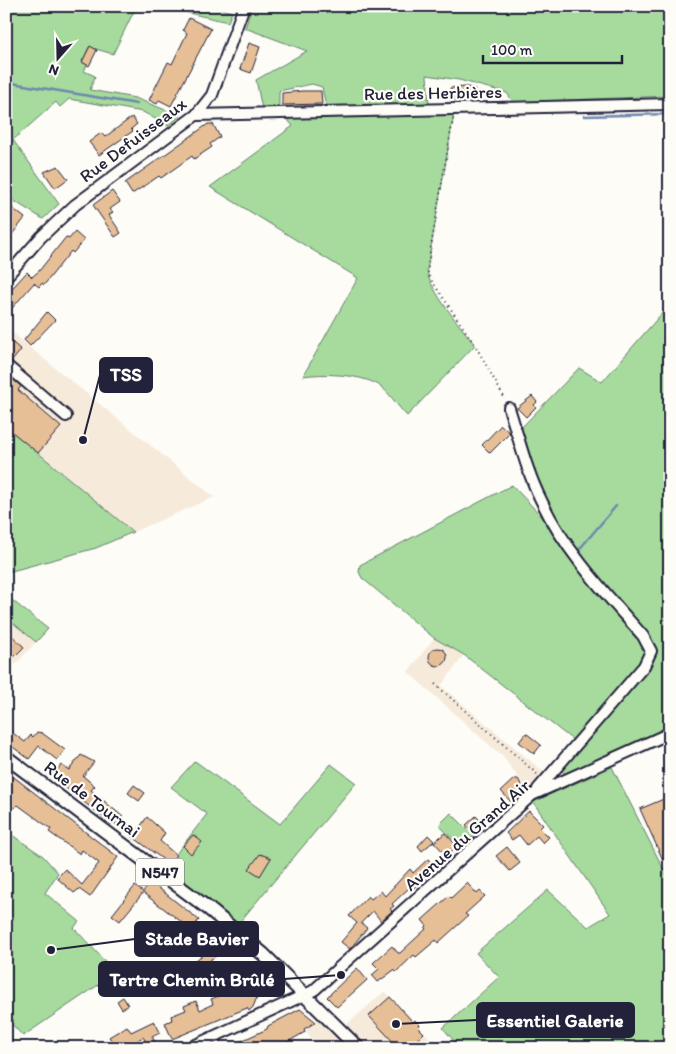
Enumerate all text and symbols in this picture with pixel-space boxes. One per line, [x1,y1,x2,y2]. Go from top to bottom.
north arrow [32,32,82,82]
scale bar [483,32,622,64]
text: 100 m [491,41,533,59]
text: N [46,60,61,79]
street label: Rue des Herbières [364,81,502,105]
street label: Rue Defuisseaux [75,93,191,187]
callout: TSS [100,358,152,392]
text: TSS [109,363,142,386]
street label: Rue de Tournai [40,756,144,842]
street label: Avenue du Grand Air [400,774,535,896]
road number: N547 [136,859,184,886]
callout: Stade Bavier [135,922,258,956]
text: Stade Bavier [145,927,249,950]
callout: Tertre Chemin Brûlé [99,962,284,996]
text: Tertre Chemin Brûlé [109,968,274,991]
callout: Essentiel Galerie [477,1003,634,1037]
text: Essentiel Galerie [487,1009,623,1032]

